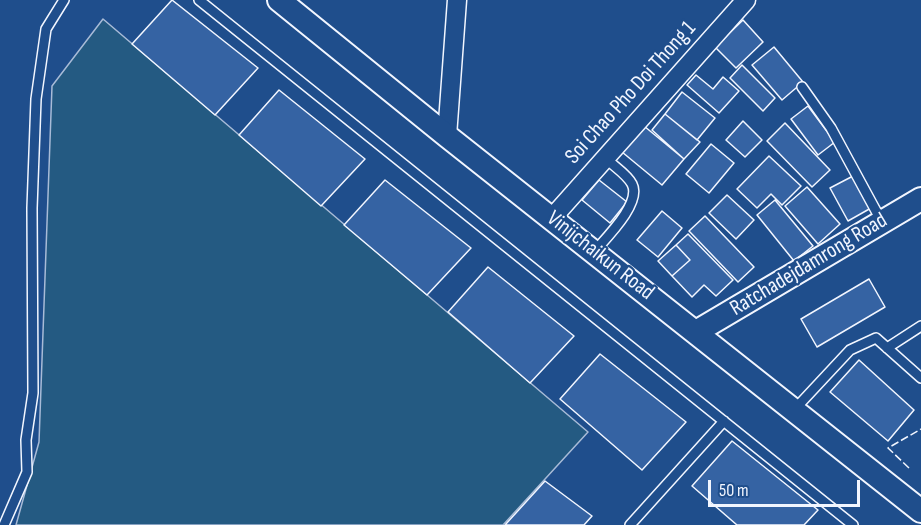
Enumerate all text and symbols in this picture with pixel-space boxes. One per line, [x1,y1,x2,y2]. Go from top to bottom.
street label: Soi Chao Pho Doi Thong 1 [560,16,702,170]
street label: Vinijchaikun Road [541,206,659,306]
street label: Ratchadejdamrong Road [726,208,892,322]
scale bar [711,468,862,506]
text: 50 m [719,480,749,501]

